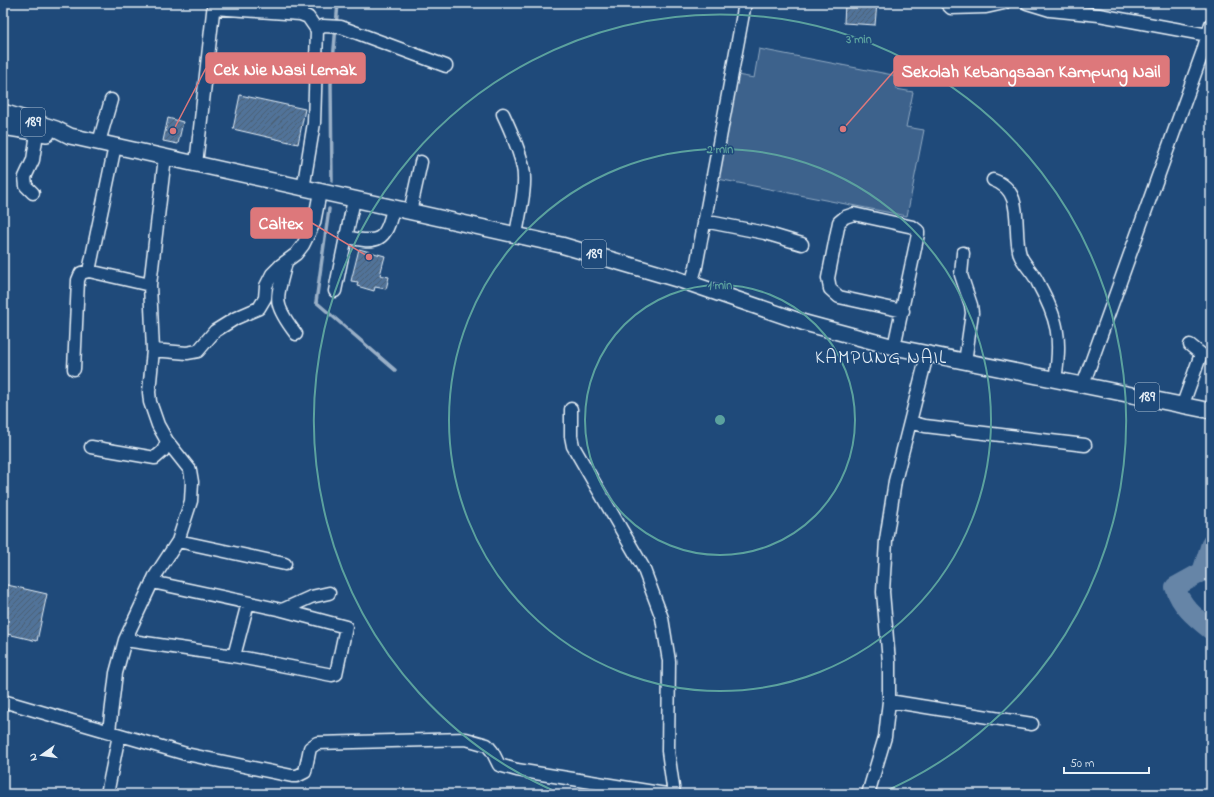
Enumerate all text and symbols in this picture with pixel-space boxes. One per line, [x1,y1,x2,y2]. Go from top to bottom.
text: 3 min [845,31,872,49]
callout: Cek Nie Nasi Lemak [206,53,365,83]
callout: Sekolah Kebangsaan Kampung Nail [894,56,1169,86]
text: Cek Nie Nasi Lemak [213,58,358,84]
text: Sekolah Kebangsaan Kampung Nail [901,60,1161,87]
road number: 189 [21,108,45,136]
text: 2 min [706,141,733,159]
callout: Caltex [251,208,312,238]
text: Caltex [259,212,303,238]
road number: 189 [582,240,606,268]
text: 1 min [708,277,732,295]
district label: KAMPUNG NAIL [815,345,947,372]
road number: 189 [1135,383,1159,411]
centre of rings [713,413,727,427]
north arrow [22,735,62,775]
scale bar [1064,749,1149,775]
text: N [25,752,42,763]
text: 50 m [1070,755,1094,773]

